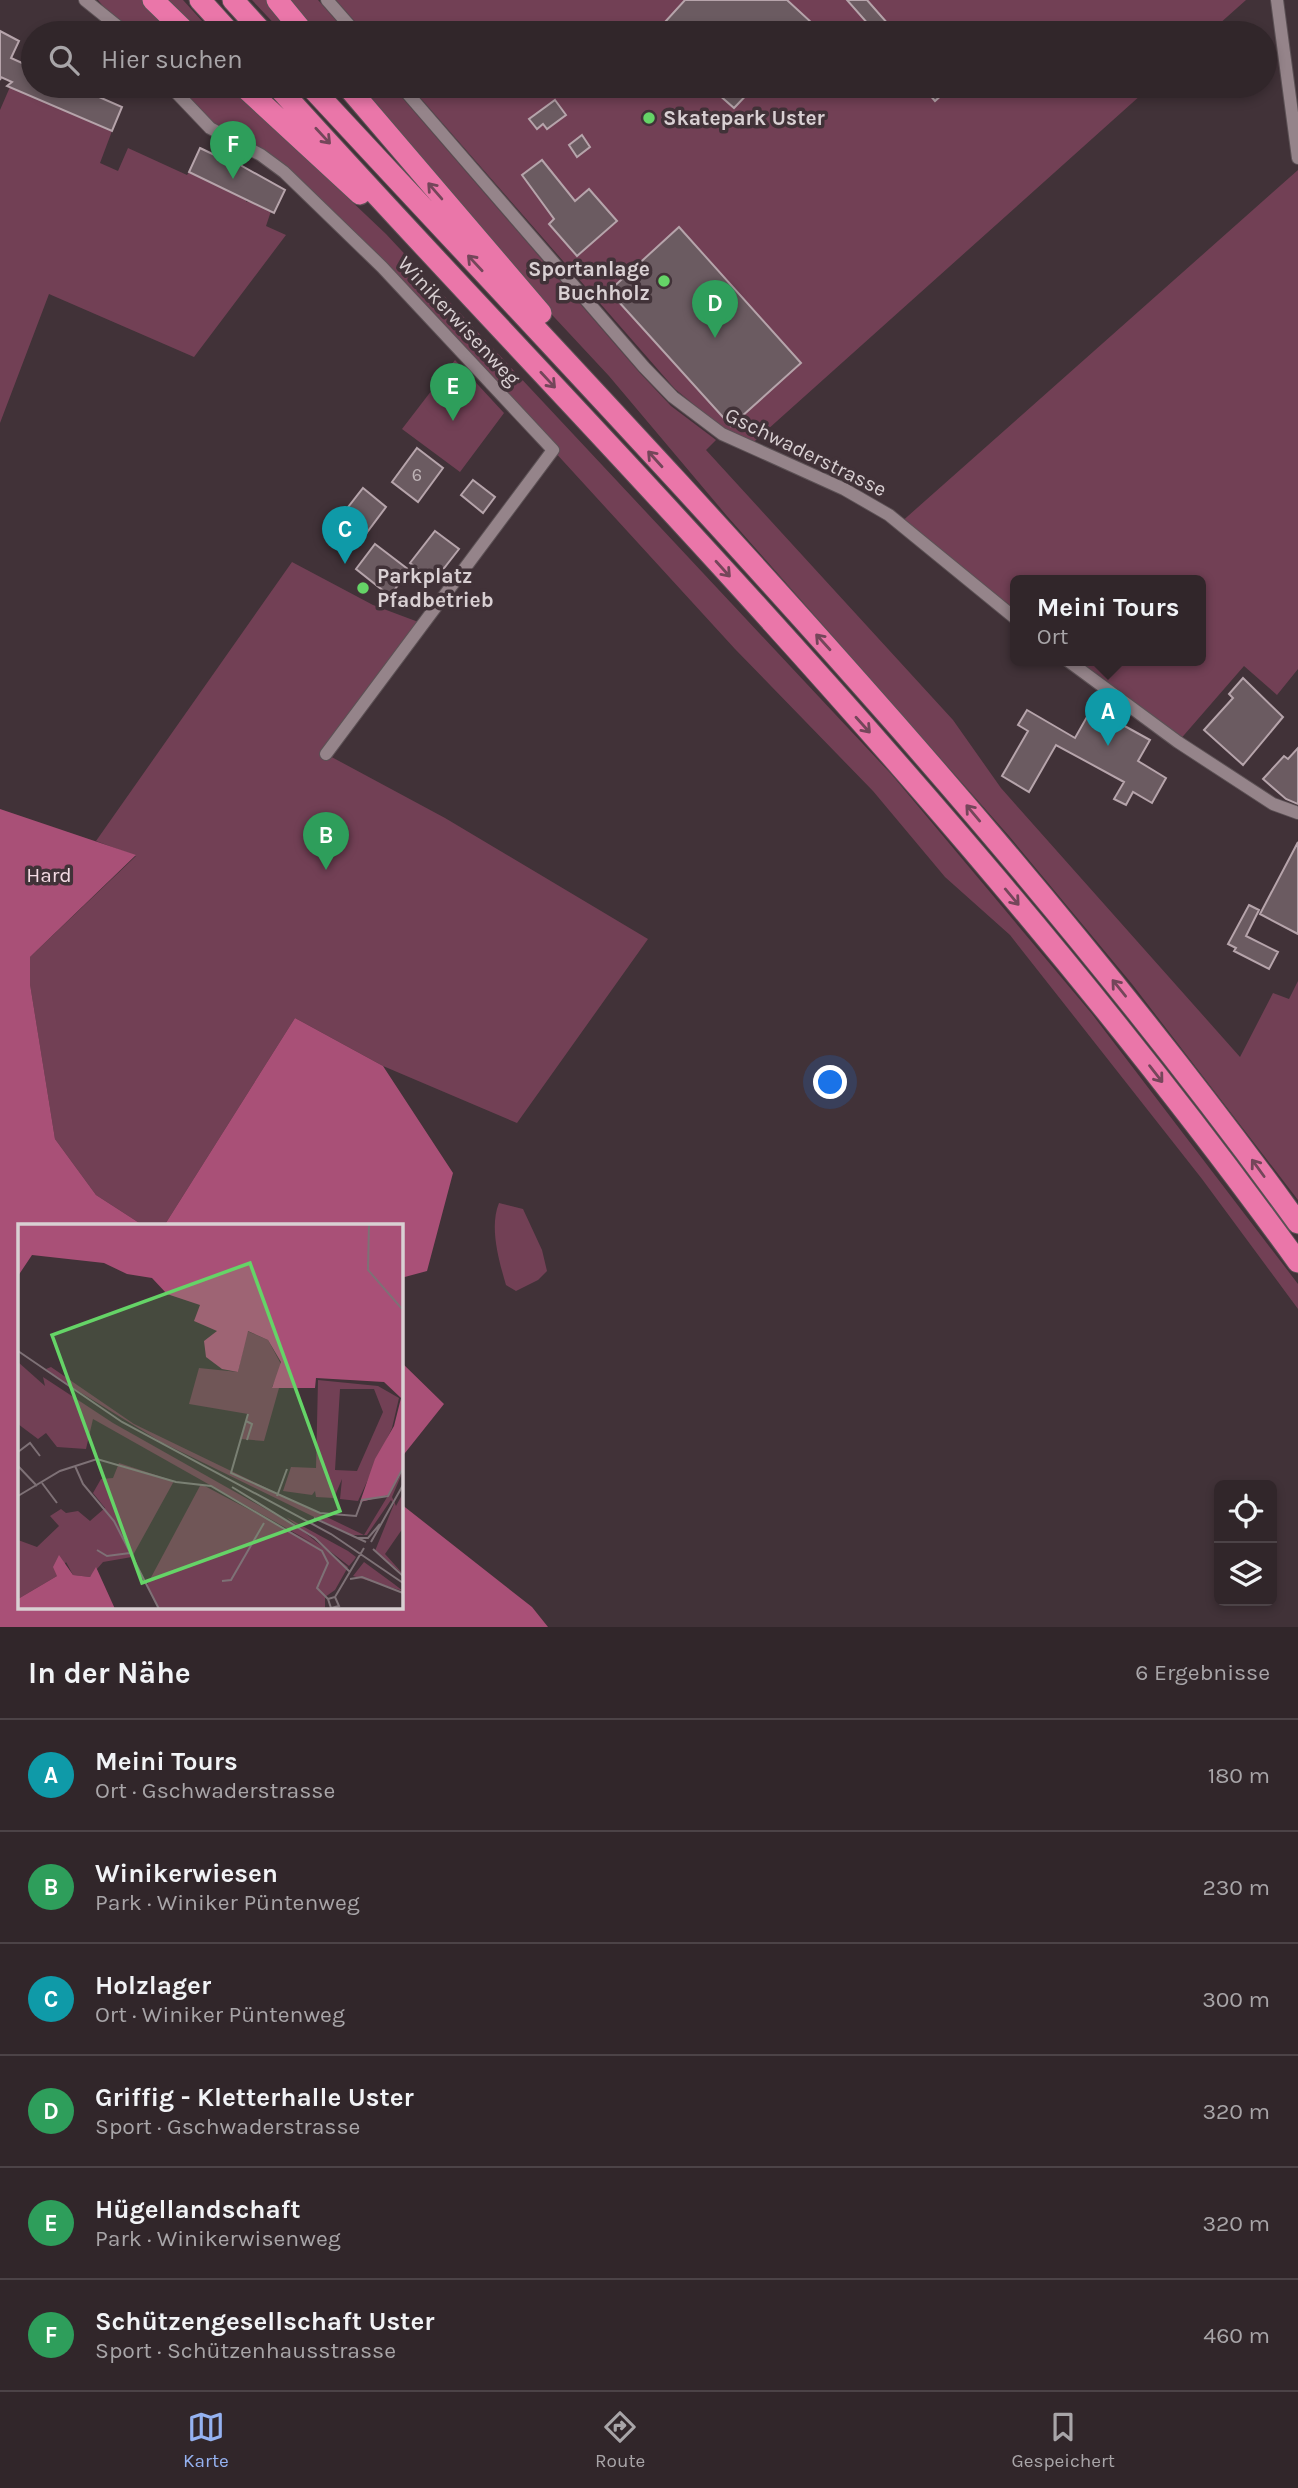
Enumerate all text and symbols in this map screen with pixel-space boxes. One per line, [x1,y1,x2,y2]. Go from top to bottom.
search box [21,21,1277,98]
icon: search [45,41,83,79]
text: Hier suchen [101,44,243,75]
place label: Skatepark Uster [663,106,826,130]
marker: Skatepark Uster [641,110,657,126]
pin: F [210,121,256,179]
one-way arrow [315,127,331,145]
one-way arrow [427,183,443,201]
street label: Winikerwisenweg [393,251,525,391]
one-way arrow [467,254,483,272]
place label: Sportanlage Buchholz [528,257,650,305]
marker: Sportanlage Buchholz [656,273,672,289]
pin: D [692,280,738,338]
pin: E [430,363,476,421]
one-way arrow [540,371,557,388]
street label: Gschwaderstrasse [721,403,891,501]
one-way arrow [647,450,663,468]
house number: 6 [412,464,422,486]
pin: C [322,506,368,564]
one-way arrow [715,560,731,578]
place label: Parkplatz Pfadbetrieb [377,564,494,612]
popup [1010,575,1206,666]
marker: Parkplatz Pfadbetrieb [355,580,371,596]
text: Meini Tours [1037,592,1179,623]
text: Ort [1037,623,1068,650]
one-way arrow [814,634,831,651]
pin: A [1085,688,1131,746]
one-way arrow [855,716,872,733]
one-way arrow [965,805,981,823]
pin: B [303,812,349,870]
park label: Hard [26,863,72,887]
one-way arrow [1004,888,1020,906]
one-way arrow [1111,979,1127,997]
one-way arrow [1148,1064,1163,1082]
your location [813,1065,847,1099]
one-way arrow [1251,1159,1265,1178]
inset map [18,1224,402,1610]
map controls [1214,1480,1277,1606]
button: locate [1214,1480,1277,1543]
button: layers [1214,1543,1277,1606]
text: In der Nähe [28,1655,191,1691]
text: 6 Ergebnisse [1135,1659,1270,1686]
text: Meini Tours [95,1746,238,1777]
text: A [44,1762,58,1789]
text: 180 m [1208,1762,1270,1789]
text: Ort · Gschwaderstrasse [95,1777,335,1804]
text: Winikerwiesen [95,1858,278,1889]
text: B [44,1874,58,1901]
text: 230 m [1202,1874,1270,1901]
text: Park · Winiker Püntenweg [95,1889,360,1916]
text: Holzlager [95,1970,211,2001]
text: C [44,1986,58,2013]
text: 300 m [1202,1986,1270,2013]
text: Ort · Winiker Püntenweg [95,2001,345,2028]
text: Griffig - Kletterhalle Uster [95,2082,414,2113]
text: D [43,2098,59,2125]
text: 320 m [1202,2098,1270,2125]
text: Sport · Gschwaderstrasse [95,2113,360,2140]
text: Hügellandschaft [95,2194,300,2225]
text: E [44,2210,58,2237]
text: 320 m [1202,2210,1270,2237]
text: Park · Winikerwisenweg [95,2225,341,2252]
text: Schützengesellschaft Uster [95,2306,434,2337]
text: F [45,2322,57,2349]
text: 460 m [1203,2322,1270,2349]
text: Sport · Schützenhausstrasse [95,2337,396,2364]
tab: Karte [183,2408,229,2472]
tab: Route [595,2408,645,2472]
tab: Gespeichert [1011,2408,1115,2472]

